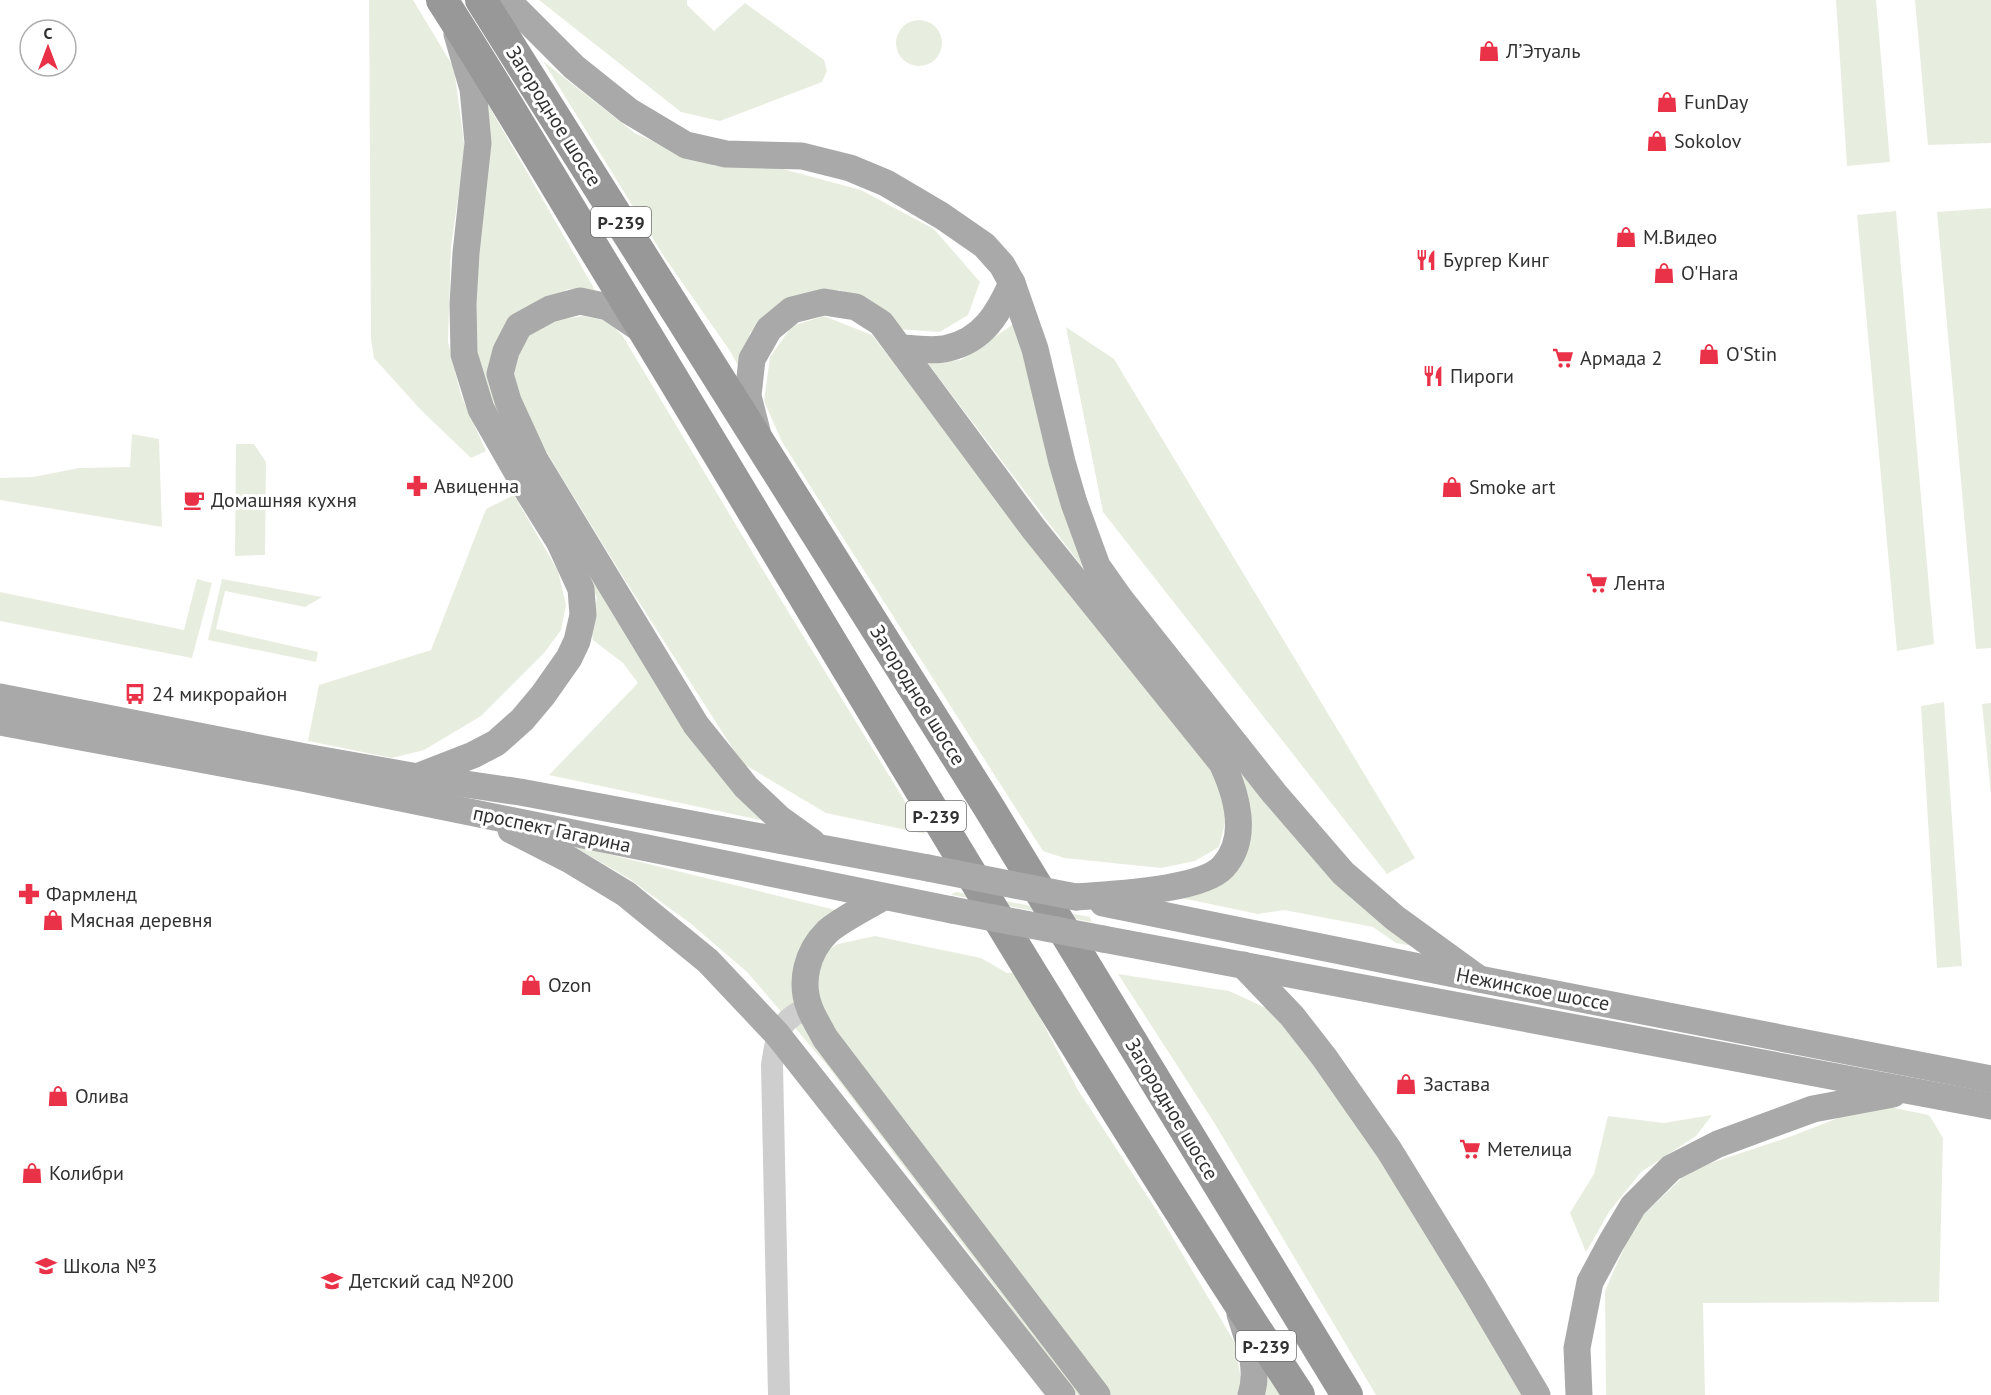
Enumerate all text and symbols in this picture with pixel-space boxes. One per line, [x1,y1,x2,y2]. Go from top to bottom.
north arrow [18,18,78,78]
text: С [44,23,53,43]
place label: Л’Этуаль [1505,38,1580,64]
shop icon: Л’Этуаль [1477,39,1501,63]
street label: Загородное шоссе [500,41,608,191]
place label: FunDay [1684,89,1749,115]
shop icon: FunDay [1655,90,1679,114]
place label: Sokolov [1674,128,1742,154]
shop icon: Sokolov [1645,129,1669,153]
road number: Р-239 [591,207,651,237]
place label: М.Видео [1643,224,1717,250]
shop icon: М.Видео [1614,225,1638,249]
place label: Бургер Кинг [1443,247,1549,273]
restaurant icon: Бургер Кинг [1414,248,1438,272]
place label: O'Hara [1681,260,1738,286]
shop icon: O'Hara [1652,261,1676,285]
place label: O'Stin [1726,341,1777,367]
shop icon: O'Stin [1697,342,1721,366]
place label: Армада 2 [1580,345,1662,371]
supermarket icon: Армада 2 [1551,346,1575,370]
place label: Пироги [1450,363,1514,389]
restaurant icon: Пироги [1421,364,1445,388]
place label: Авиценна [434,473,519,499]
pharmacy icon: Авиценна [405,474,429,498]
place label: Smoke art [1469,474,1556,500]
shop icon: Smoke art [1440,475,1464,499]
place label: Домашняя кухня [211,487,357,513]
cafe icon: Домашняя кухня [182,488,206,512]
place label: Лента [1613,570,1665,596]
supermarket icon: Лента [1585,571,1609,595]
street label: Загородное шоссе [864,620,972,770]
place label: 24 микрорайон [152,681,287,707]
bus stop icon: 24 микрорайон [123,682,147,706]
street label: проспект Гагарина [471,800,633,858]
road number: Р-239 [906,801,966,831]
place label: Фармленд [46,881,137,907]
pharmacy icon: Фармленд [17,882,41,906]
place label: Мясная деревня [70,907,212,933]
shop icon: Мясная деревня [41,908,65,932]
street label: Нежинское шоссе [1454,961,1612,1017]
place label: Ozon [548,972,592,998]
shop icon: Ozon [519,973,543,997]
street label: Загородное шоссе [1120,1034,1224,1184]
place label: Застава [1423,1071,1490,1097]
shop icon: Застава [1394,1072,1418,1096]
place label: Олива [75,1083,129,1109]
shop icon: Олива [46,1084,70,1108]
place label: Метелица [1487,1136,1572,1162]
supermarket icon: Метелица [1458,1137,1482,1161]
place label: Колибри [49,1160,124,1186]
shop icon: Колибри [20,1161,44,1185]
place label: Школа №3 [63,1253,157,1279]
school or university icon: Школа №3 [34,1254,58,1278]
place label: Детский сад №200 [349,1268,514,1294]
school or university icon: Детский сад №200 [320,1269,344,1293]
road number: Р-239 [1236,1331,1296,1361]

